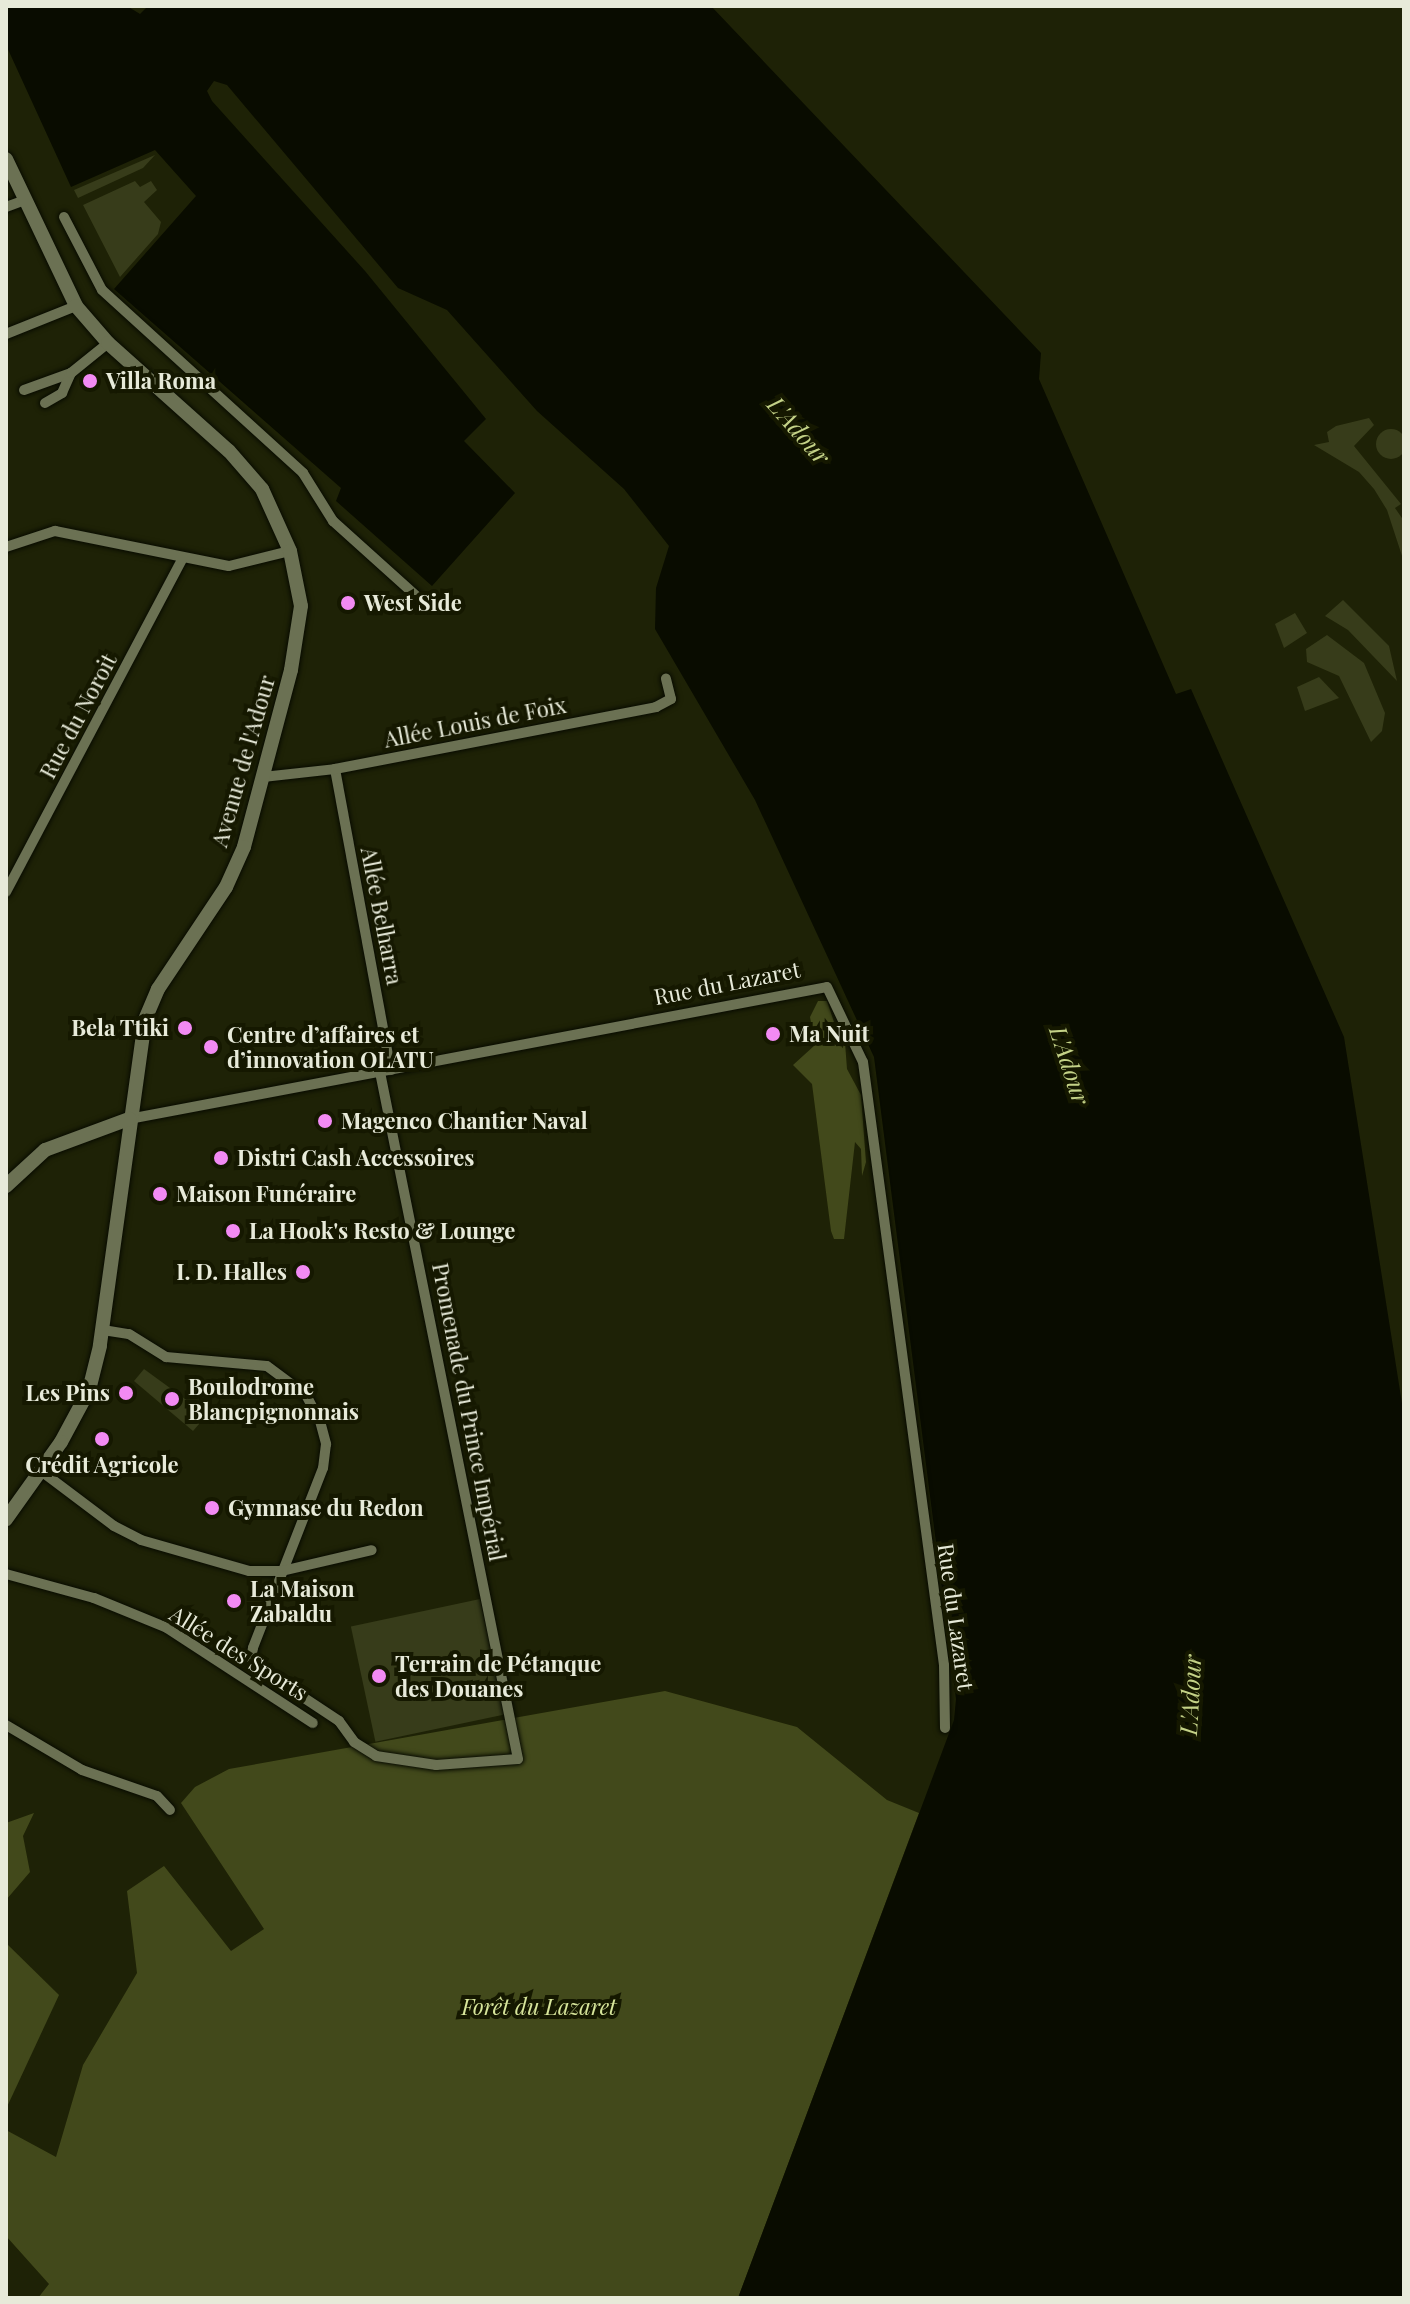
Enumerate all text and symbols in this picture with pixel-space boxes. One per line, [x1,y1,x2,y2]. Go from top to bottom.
place label: Villa Roma [106,368,216,394]
marker: Villa Roma [81,372,99,390]
water label: L'Adour [762,390,836,470]
place label: West Side [364,590,462,616]
marker: West Side [339,594,357,612]
street label: Rue du Noroit [34,649,122,783]
street label: Avenue de l'Adour [206,672,280,850]
street label: Allée Louis de Foix [382,691,568,753]
street label: Allée Belharra [356,845,408,987]
street label: Rue du Lazaret [652,956,802,1010]
place label: Bela Ttiki [71,1015,169,1041]
marker: Bela Ttiki [176,1019,194,1037]
place label: Centre d’affaires et d’innovation OLATU [227,1021,434,1072]
place label: Ma Nuit [789,1021,869,1047]
water label: L'Adour [1044,1022,1096,1108]
marker: Ma Nuit [764,1025,782,1043]
marker: Centre d’affaires et d’innovation OLATU [202,1038,220,1056]
place label: Magenco Chantier Naval [341,1108,588,1134]
marker: Magenco Chantier Naval [316,1112,334,1130]
place label: Distri Cash Accessoires [237,1145,475,1171]
marker: Distri Cash Accessoires [212,1149,230,1167]
place label: Maison Funéraire [176,1181,356,1207]
marker: Maison Funéraire [151,1185,169,1203]
place label: La Hook's Resto & Lounge [249,1218,515,1244]
marker: La Hook's Resto & Lounge [224,1222,242,1240]
place label: I. D. Halles [176,1259,287,1285]
street label: Promenade du Prince Impérial [427,1261,511,1563]
marker: I. D. Halles [294,1263,312,1281]
place label: Boulodrome Blancpignonnais [188,1373,359,1424]
place label: Les Pins [25,1380,110,1406]
marker: Les Pins [117,1384,135,1402]
marker: Boulodrome Blancpignonnais [163,1390,181,1408]
marker: Crédit Agricole [93,1430,111,1448]
place label: Crédit Agricole [25,1452,179,1478]
place label: Gymnase du Redon [228,1495,424,1521]
marker: Gymnase du Redon [203,1499,221,1517]
street label: Rue du Lazaret [933,1542,979,1692]
place label: La Maison Zabaldu [250,1575,355,1626]
marker: La Maison Zabaldu [225,1592,243,1610]
street label: Allée des Sports [165,1600,313,1706]
place label: Terrain de Pétanque des Douanes [395,1650,601,1702]
water label: L'Adour [1174,1654,1206,1736]
marker: Terrain de Pétanque des Douanes [370,1667,388,1685]
park label: Forêt du Lazaret [461,1994,617,2020]

